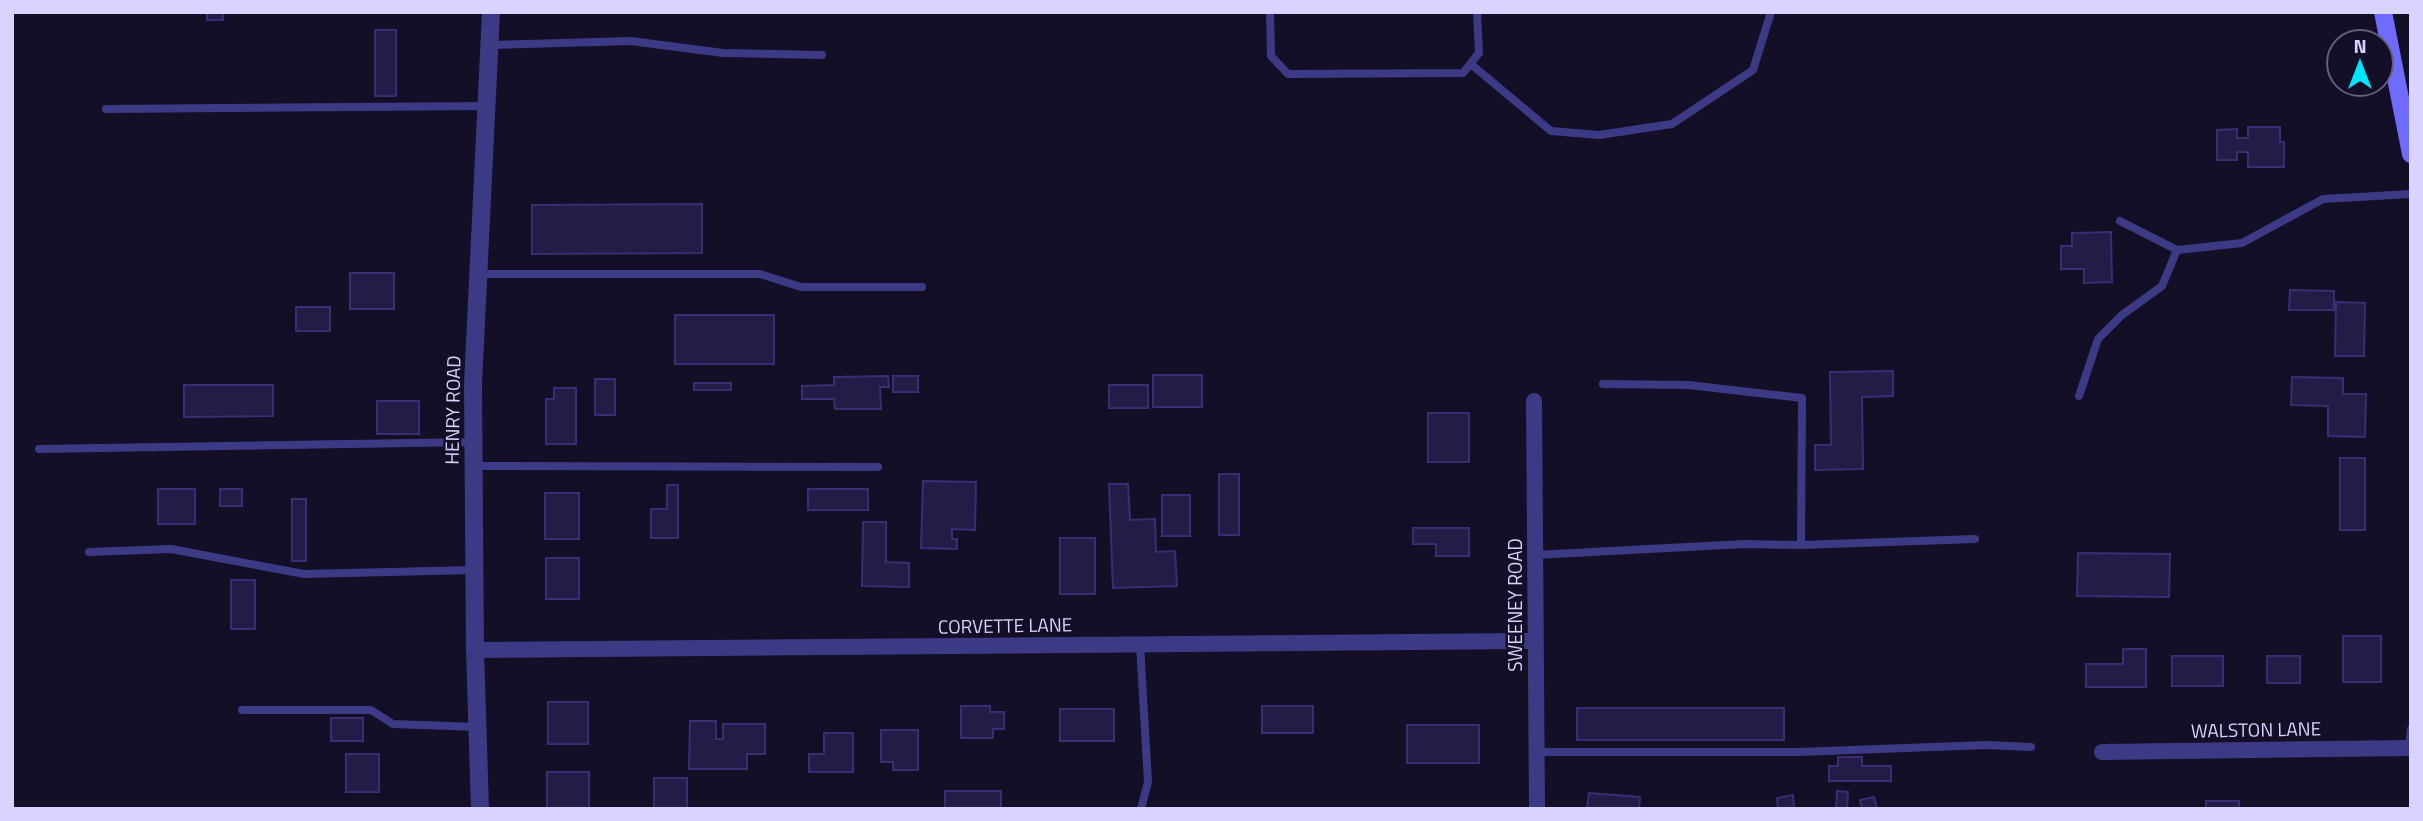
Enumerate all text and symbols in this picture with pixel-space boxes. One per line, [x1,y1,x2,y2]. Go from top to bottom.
north arrow [2325,28,2395,98]
text: N [2353,31,2367,60]
street label: HENRY ROAD [437,355,467,465]
street label: SWEENEY ROAD [1500,538,1529,672]
street label: CORVETTE LANE [938,609,1072,641]
street label: WALSTON LANE [2191,713,2321,745]

